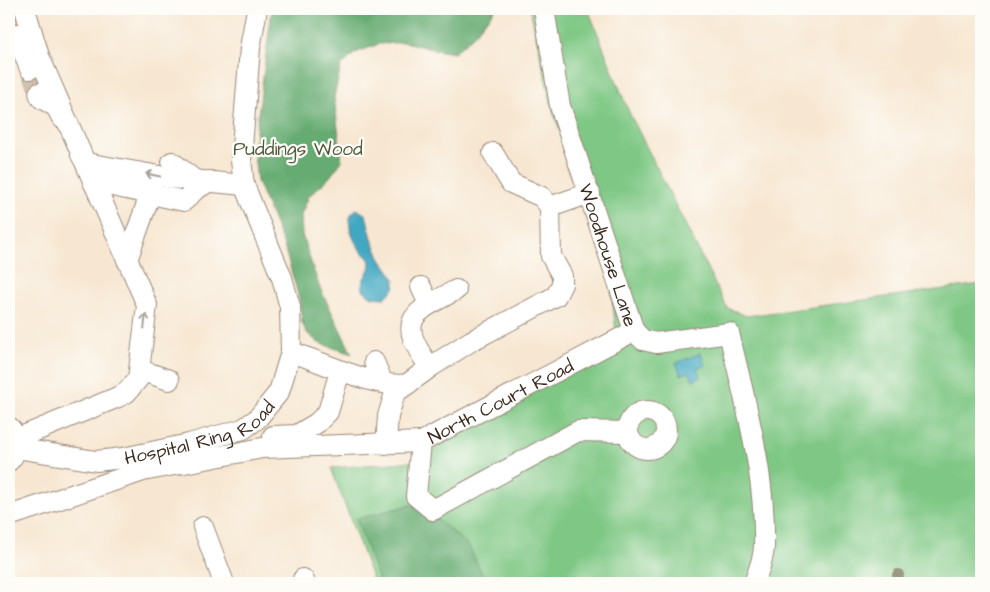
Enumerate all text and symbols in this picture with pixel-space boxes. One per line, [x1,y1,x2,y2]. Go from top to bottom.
park label: Puddings Wood [233,136,363,164]
one-way arrow [146,169,162,179]
street label: Woodhouse Lane [571,180,644,330]
one-way arrow [140,314,150,330]
street label: North Court Road [423,353,579,451]
street label: Hospital Ring Road [122,395,282,472]

